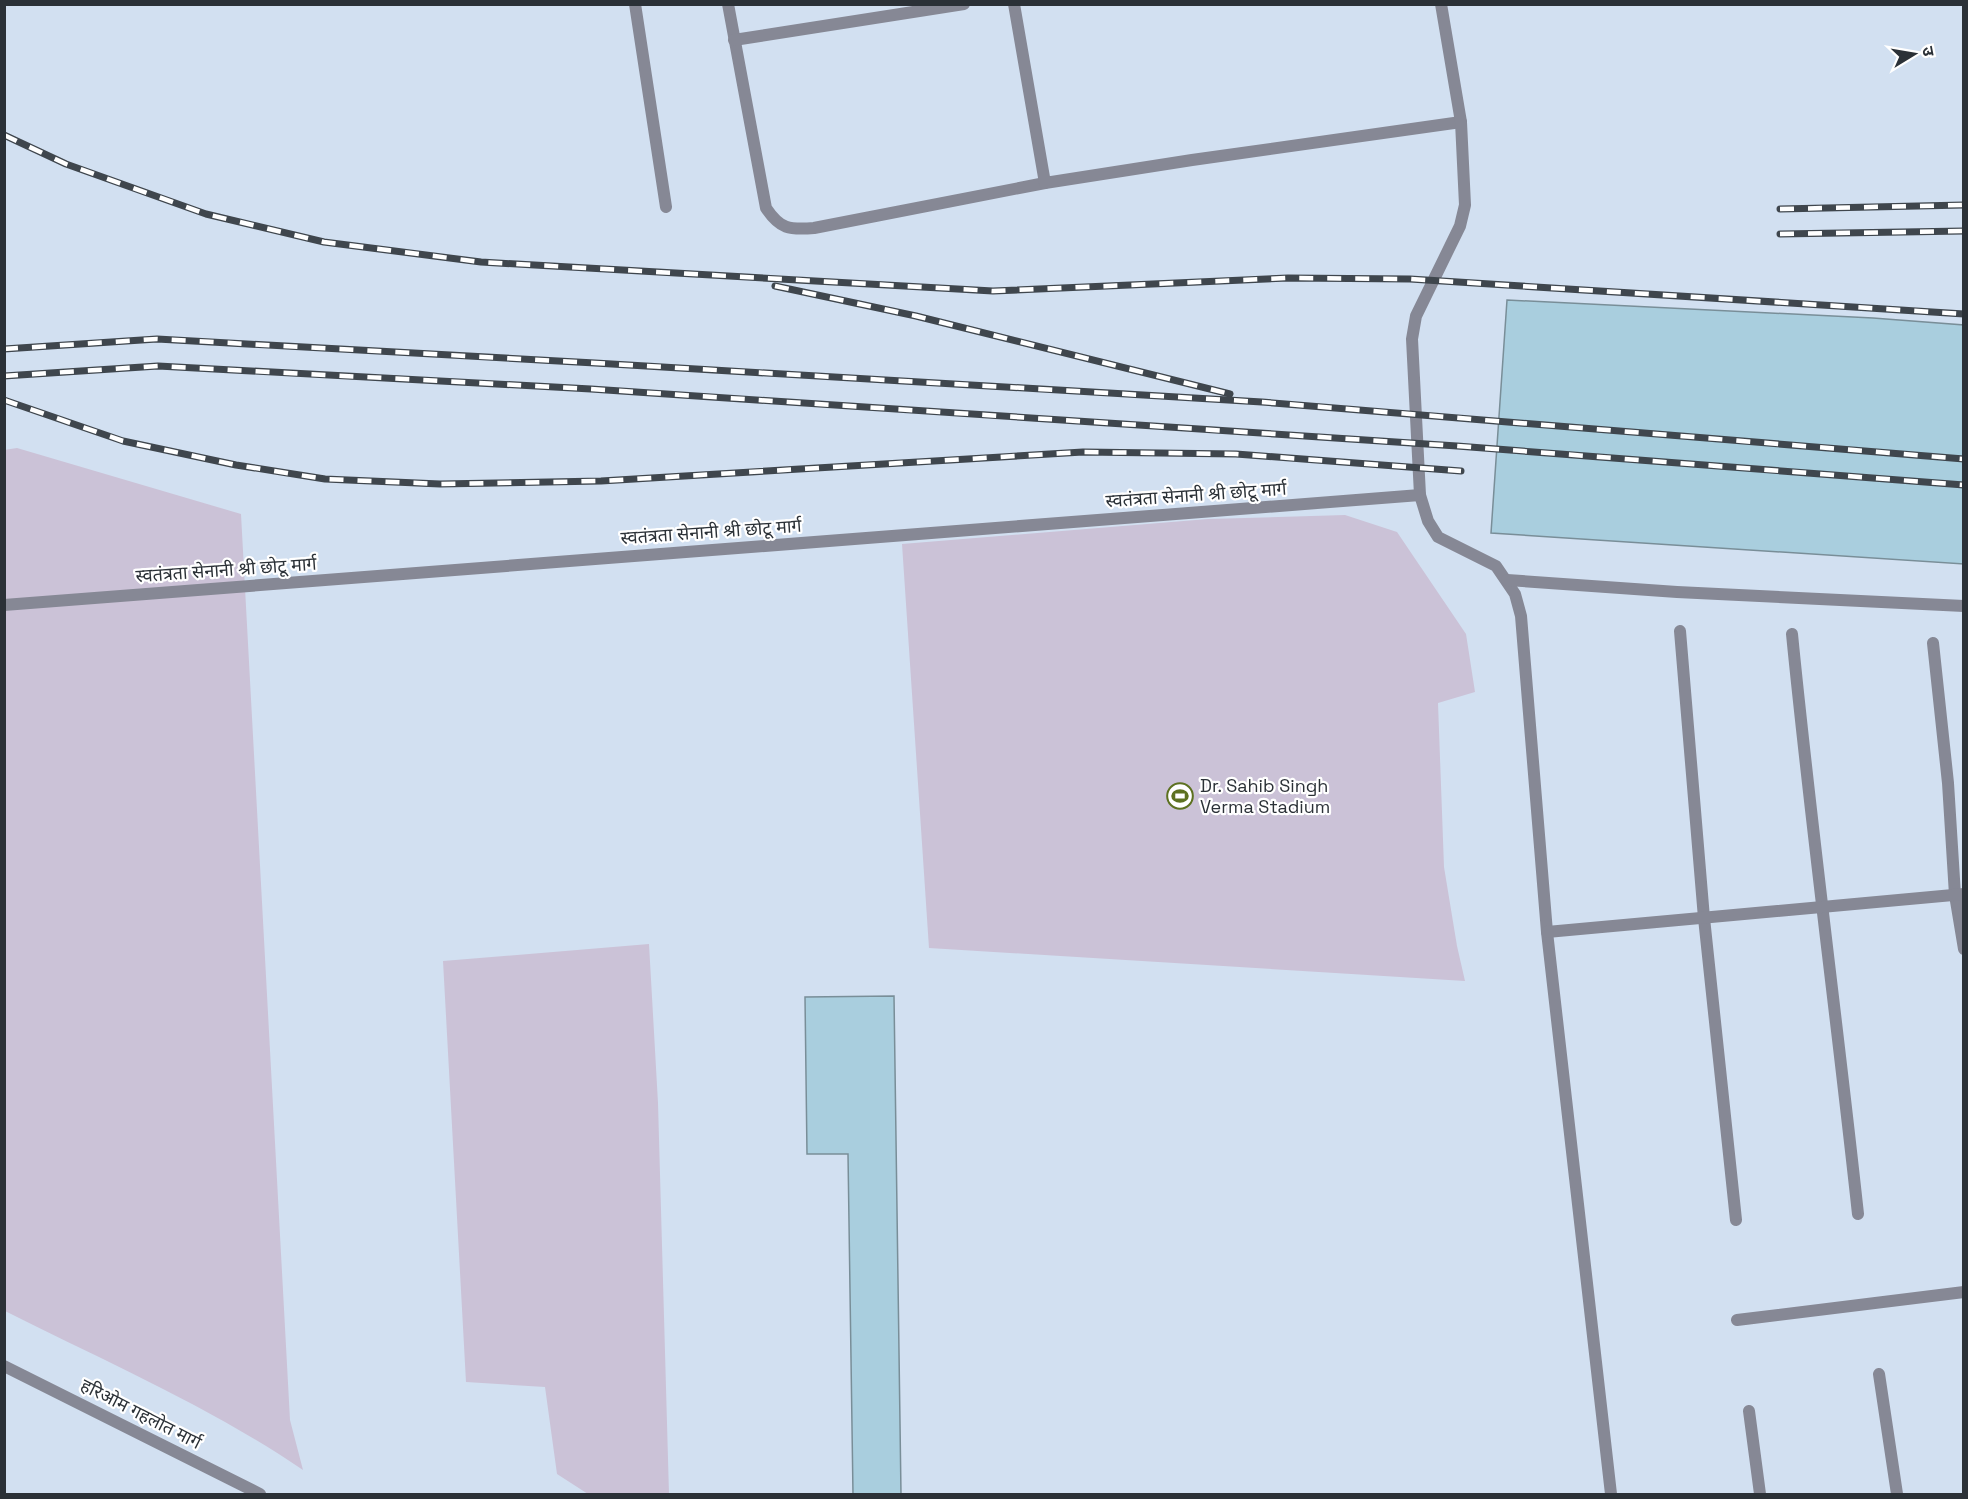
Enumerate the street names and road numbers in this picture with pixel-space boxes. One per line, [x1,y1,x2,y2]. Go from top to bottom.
street label: स्वतंत्रता सेनानी श्री छोटू मार्ग [1105,477,1288,513]
street label: स्वतंत्रता सेनानी श्री छोटू मार्ग [620,514,803,550]
street label: स्वतंत्रता सेनानी श्री छोटू मार्ग [135,552,318,588]
street label: हरिओम गहलोत मार्ग [77,1373,206,1454]

